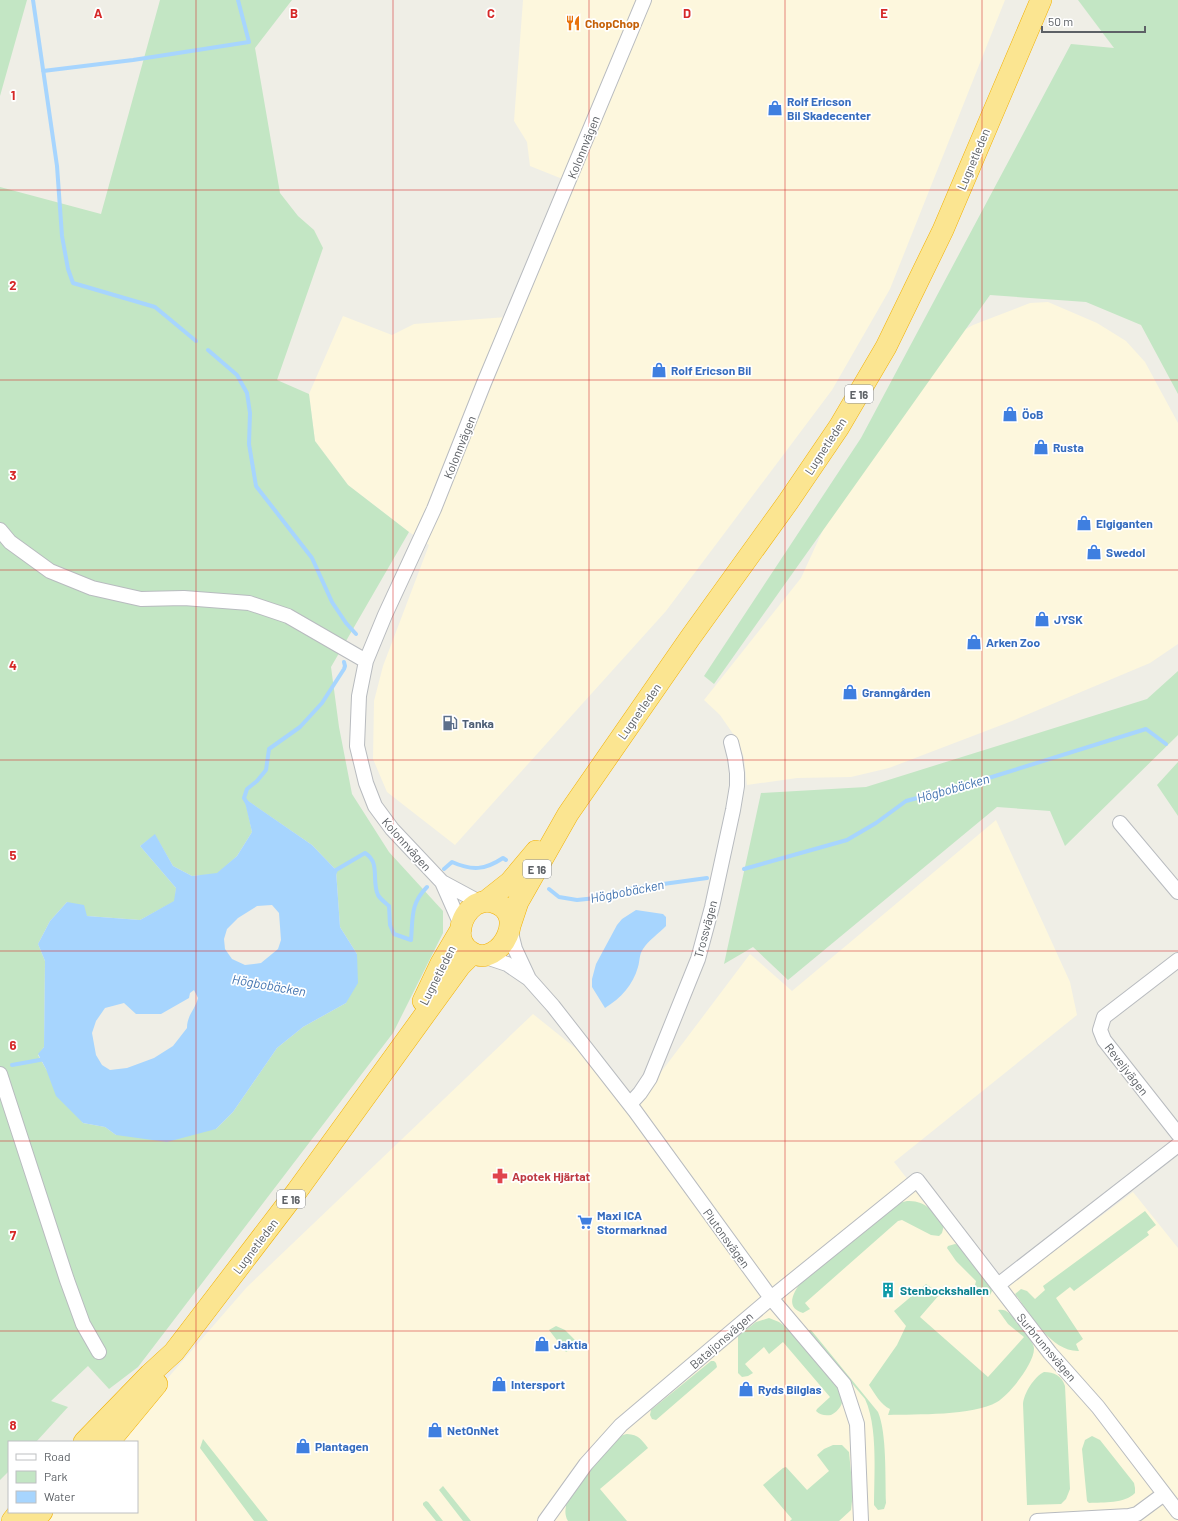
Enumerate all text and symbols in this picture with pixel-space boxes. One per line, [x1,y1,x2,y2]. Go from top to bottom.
text: A [94,5,103,21]
text: B [290,5,298,21]
text: C [487,5,495,21]
text: D [683,5,691,21]
text: E [880,5,888,21]
scale bar [1042,8,1145,34]
restaurant icon: ChopChop [564,14,582,32]
text: 50 m [1048,14,1073,28]
place label: ChopChop [585,16,640,30]
text: 1 [11,87,15,103]
place label: Rolf Ericson Bil Skadecenter [787,94,871,122]
shop icon: Rolf Ericson Bil Skadecenter [766,99,784,117]
street label: Kolonnvägen [564,113,602,181]
street label: Lugnetleden [954,126,992,192]
text: 2 [9,277,17,293]
shop icon: Rolf Ericson Bil [650,361,668,379]
place label: Rolf Ericson Bil [671,363,751,377]
road number: E 16 [845,385,873,403]
shop icon: ÖoB [1001,405,1019,423]
place label: ÖoB [1022,407,1044,421]
street label: Kolonnvägen [440,413,478,481]
street label: Lugnetleden [801,415,849,477]
shop icon: Rusta [1032,438,1050,456]
place label: Rusta [1053,440,1084,454]
text: 3 [9,467,17,483]
shop icon: Elgiganten [1075,514,1093,532]
place label: Elgiganten [1096,516,1153,530]
shop icon: Swedol [1085,543,1103,561]
place label: Swedol [1106,545,1145,559]
shop icon: JYSK [1033,610,1051,628]
place label: JYSK [1054,612,1083,626]
shop icon: Arken Zoo [965,633,983,651]
place label: Arken Zoo [986,635,1040,649]
text: 4 [9,657,17,673]
street label: Lugnetleden [615,680,663,742]
shop icon: Granngården [841,683,859,701]
place label: Granngården [862,685,931,699]
fuel station icon: Tanka [441,714,459,732]
place label: Tanka [462,716,494,730]
water label: Högbobäcken [915,770,991,806]
street label: Kolonnvägen [379,814,435,874]
text: 5 [9,847,17,863]
road number: E 16 [523,860,551,878]
water label: Högbobäcken [589,876,665,906]
street label: Trossvägen [691,899,719,959]
street label: Lugnetleden [416,943,458,1007]
water label: Högbobäcken [231,971,307,999]
text: 6 [10,1037,17,1053]
street label: Reveljvägen [1102,1040,1152,1098]
pharmacy icon: Apotek Hjärtat [491,1167,509,1185]
place label: Apotek Hjärtat [512,1169,591,1183]
road number: E 16 [277,1190,305,1208]
street label: Plutonsvägen [701,1206,753,1270]
place label: Maxi ICA Stormarknad [597,1208,667,1236]
supermarket icon: Maxi ICA Stormarknad [576,1213,594,1231]
street label: Lugnetleden [230,1216,280,1276]
text: 7 [10,1227,17,1243]
building icon: Stenbockshallen [879,1281,897,1299]
place label: Stenbockshallen [900,1283,989,1297]
street label: Bataljonsvägen [687,1309,755,1371]
street label: Surbrunnsvägen [1014,1310,1080,1384]
shop icon: Jaktia [533,1335,551,1353]
place label: Jaktia [554,1337,588,1351]
shop icon: Intersport [490,1375,508,1393]
place label: Intersport [511,1377,565,1391]
shop icon: Ryds Bilglas [737,1380,755,1398]
place label: Ryds Bilglas [758,1382,822,1396]
text: 8 [9,1417,17,1433]
shop icon: NetOnNet [426,1421,444,1439]
place label: NetOnNet [447,1423,499,1437]
shop icon: Plantagen [294,1437,312,1455]
place label: Plantagen [315,1439,369,1453]
legend [8,1441,138,1513]
text: Road [44,1449,71,1463]
text: Park [44,1469,68,1483]
text: Water [44,1489,76,1503]

